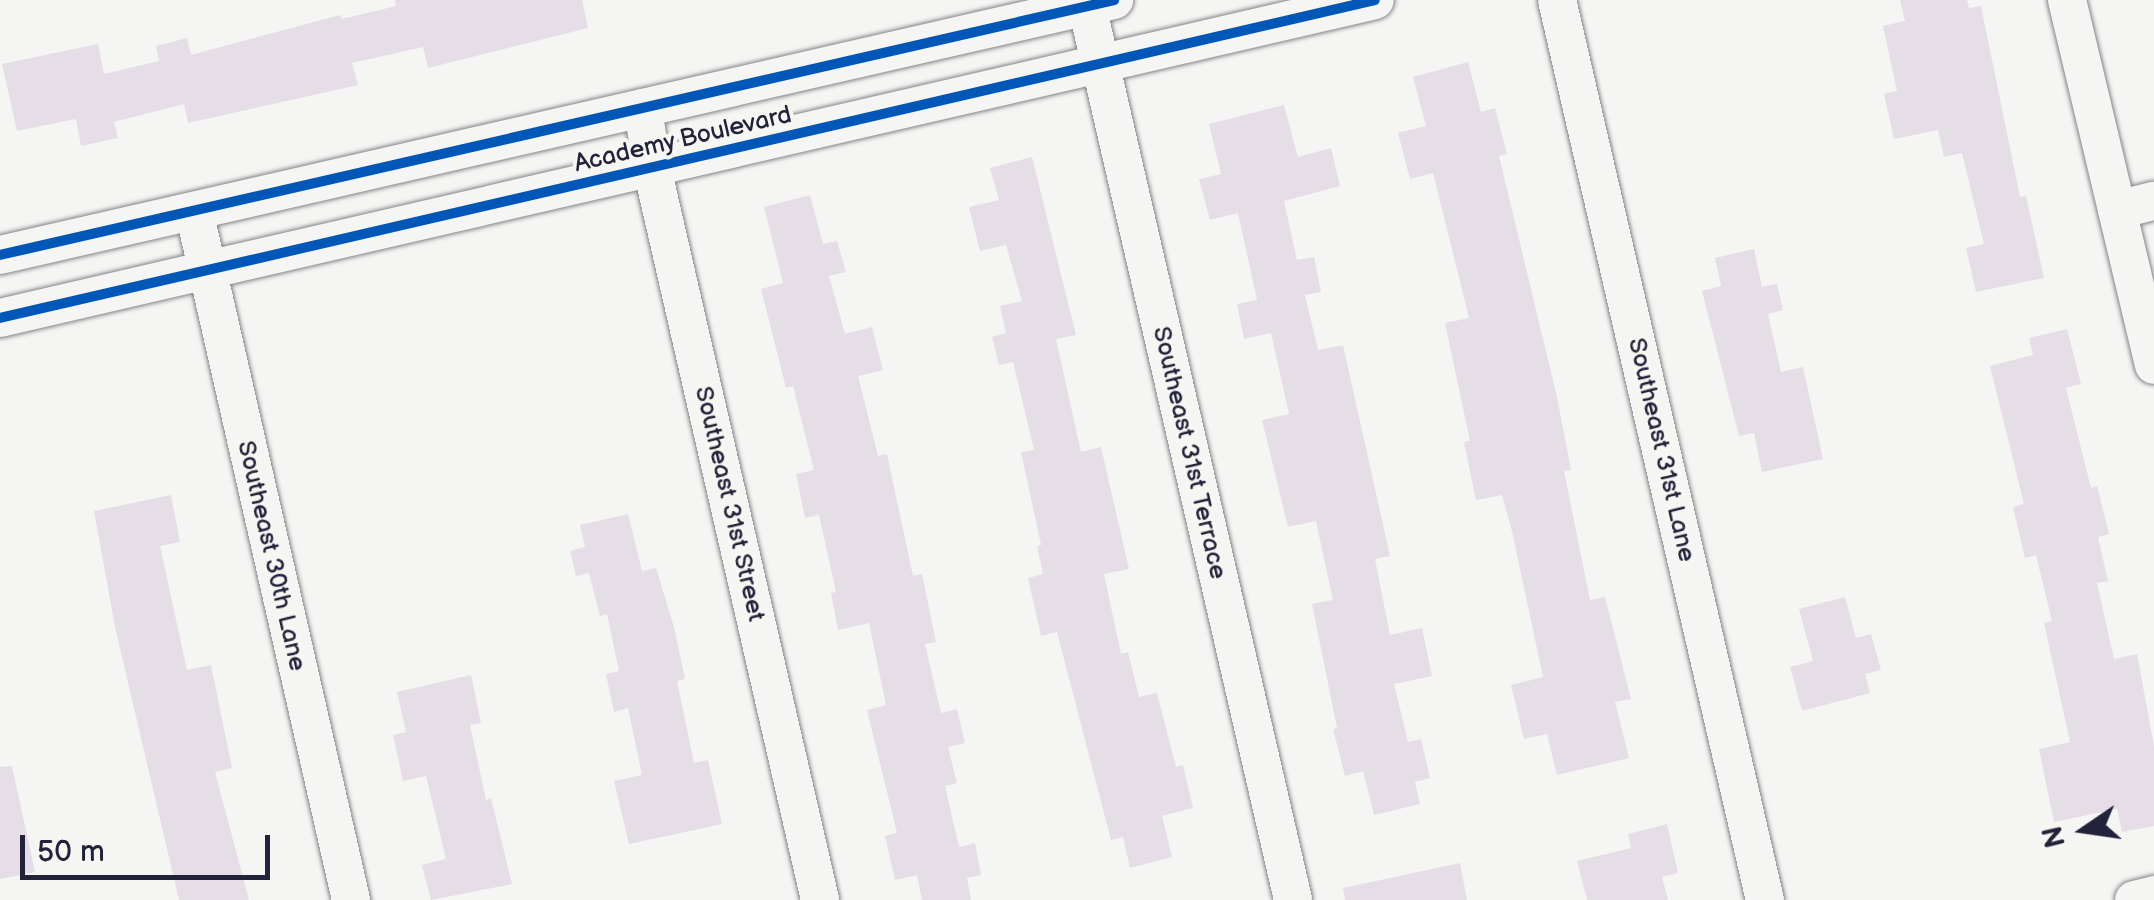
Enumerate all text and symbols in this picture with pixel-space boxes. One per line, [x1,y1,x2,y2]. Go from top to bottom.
street label: Academy Boulevard [571,100,795,180]
street label: Southeast 31st Terrace [1145,323,1233,583]
street label: Southeast 31st Lane [1621,335,1701,565]
street label: Southeast 31st Street [687,383,771,625]
street label: Southeast 30th Lane [230,438,312,674]
north arrow [2034,780,2134,880]
scale bar [25,815,275,877]
text: N [2036,823,2073,851]
text: 50 m [37,834,105,870]

